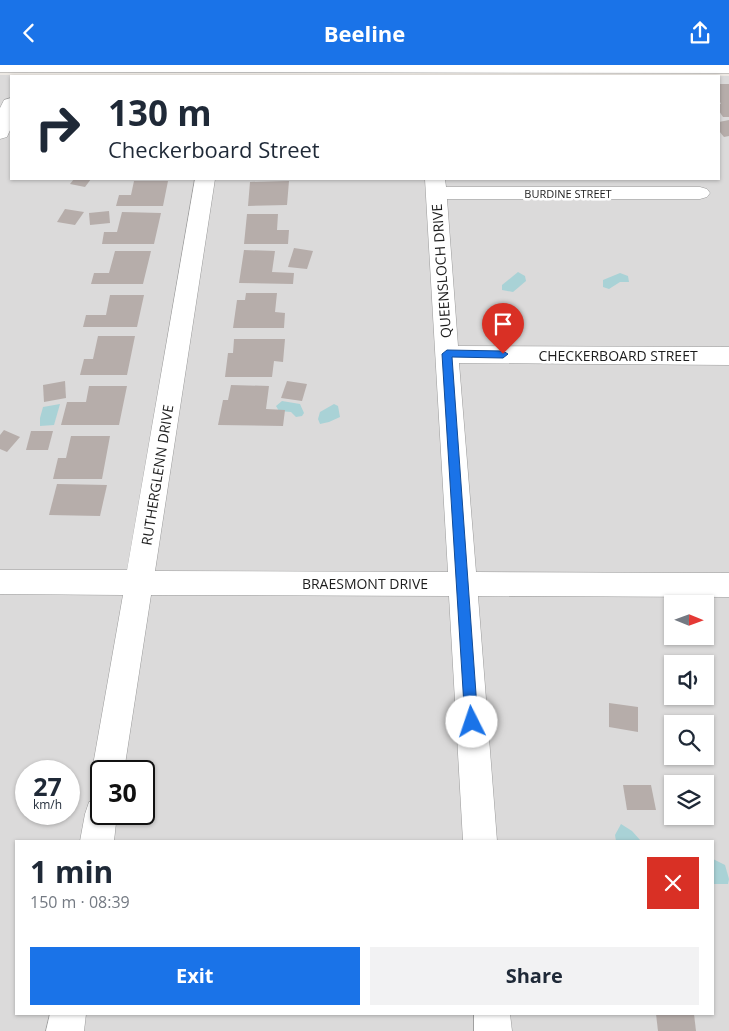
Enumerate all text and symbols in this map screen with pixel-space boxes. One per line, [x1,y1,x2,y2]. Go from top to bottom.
text: Beeline [324,18,405,48]
icon: back [15,19,43,47]
icon: share [686,19,714,47]
text: 130 m [108,89,212,136]
icon: right [25,95,90,160]
text: Checkerboard Street [108,134,320,164]
street label: BURDINE STREET [524,186,612,201]
street label: QUEENSLOCH DRIVE [427,203,455,339]
pin [482,303,524,354]
icon: arrive [489,310,517,338]
street label: CHECKERBOARD STREET [538,346,698,365]
street label: RUTHERGLENN DRIVE [137,403,177,547]
street label: BRAESMONT DRIVE [302,574,428,593]
north arrow [664,595,714,645]
map controls [664,595,714,825]
button: sound [664,655,714,705]
position arrow [445,695,497,747]
button: search [664,715,714,765]
speed limit sign: 30 [90,760,155,825]
text: 27 [33,769,62,803]
button: layers [664,775,714,825]
text: km/h [33,796,62,813]
text: 1 min [30,851,113,892]
button: close [647,857,699,909]
text: 150 m · 08:39 [30,891,130,913]
button: Exit [30,947,360,1005]
button: Share [370,947,699,1005]

